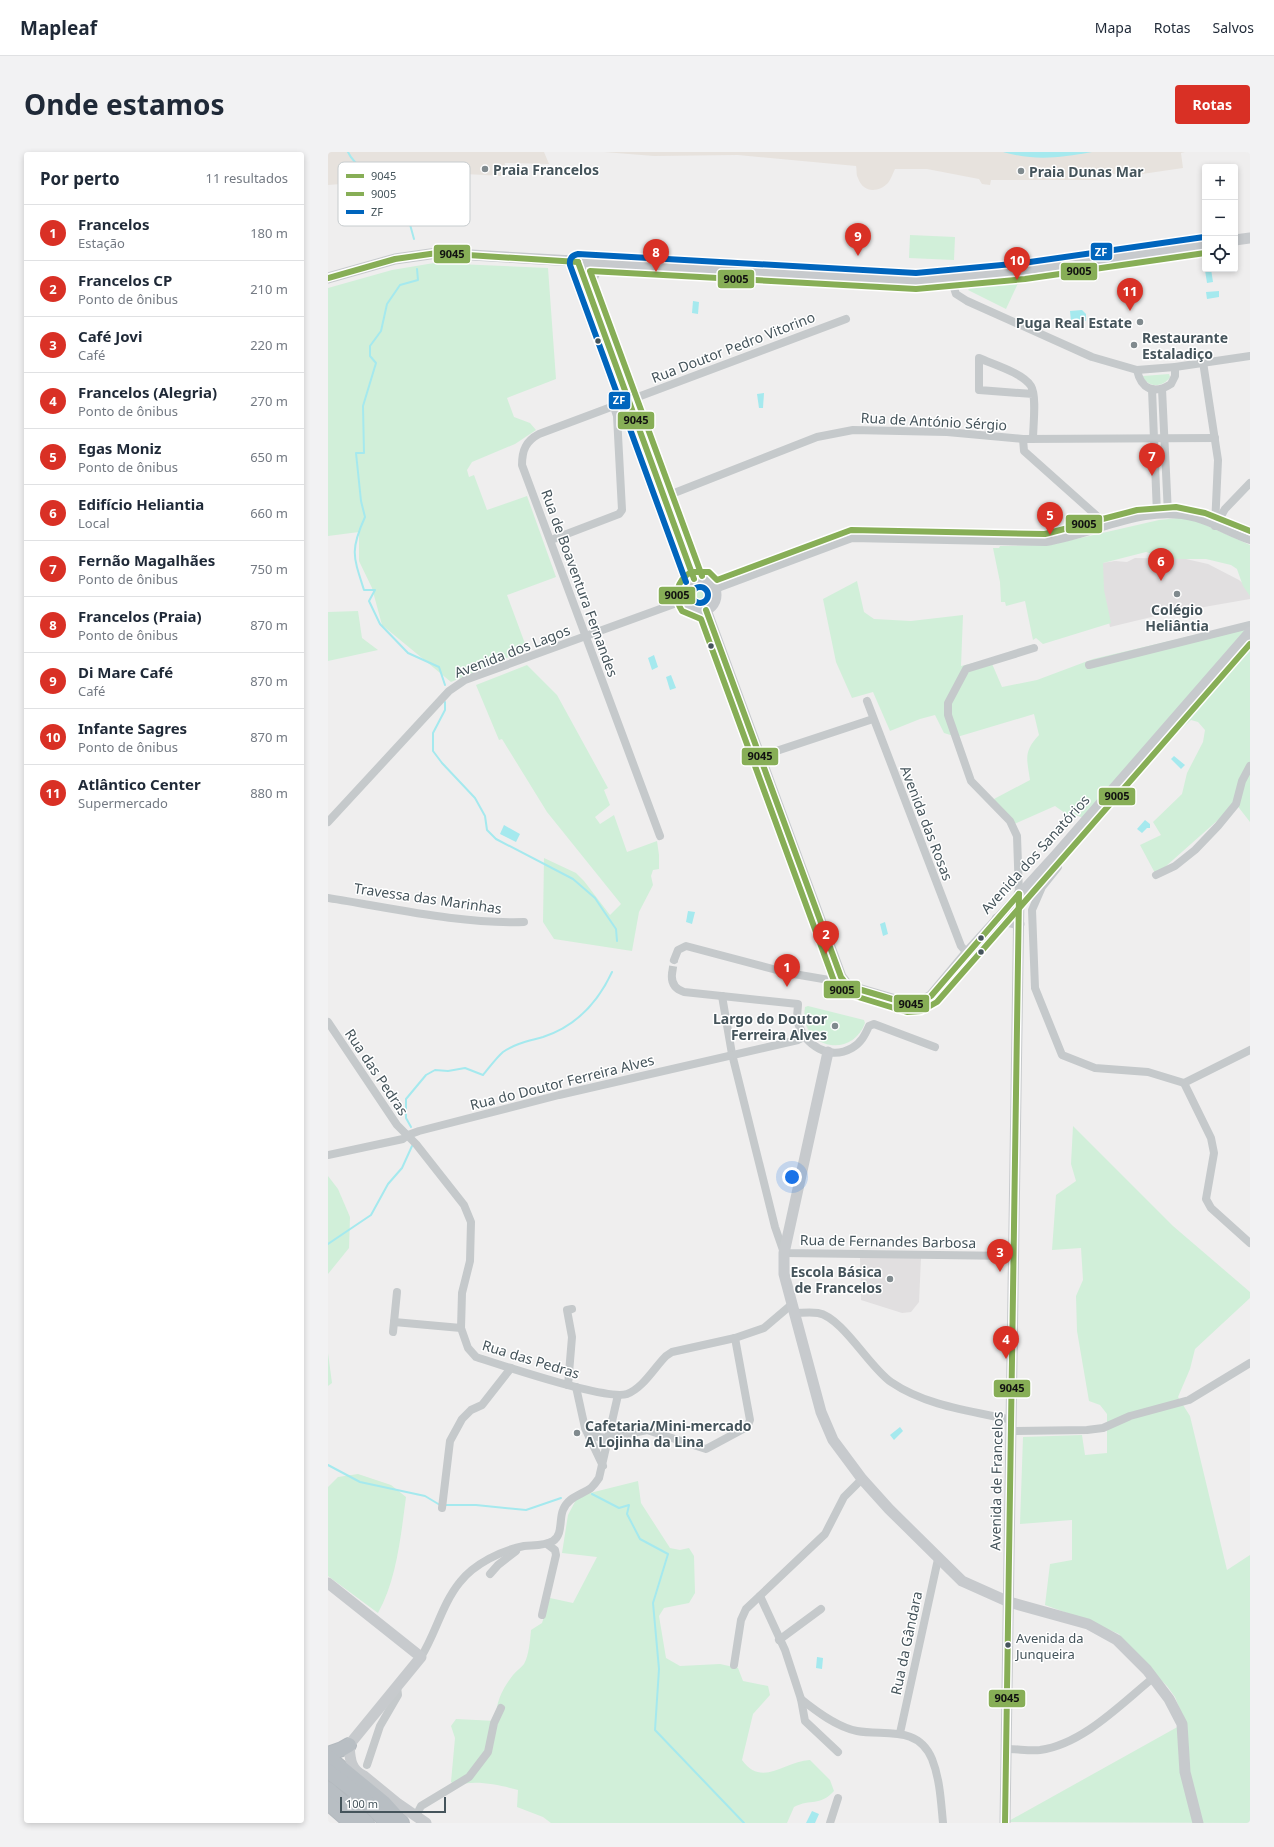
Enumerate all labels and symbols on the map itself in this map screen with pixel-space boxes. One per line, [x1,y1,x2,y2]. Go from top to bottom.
place label: Praia Francelos [493,160,599,179]
legend [338,162,470,226]
place label: Praia Dunas Mar [1029,162,1144,181]
marker: Praia Francelos [480,164,490,174]
marker: Praia Dunas Mar [1016,166,1026,176]
text: 9045 [371,168,396,183]
text: 9005 [371,186,396,201]
text: ZF [371,204,383,219]
pin: 9 [845,223,871,256]
pin: 8 [643,239,669,272]
line badge: ZF [1090,242,1113,261]
line badge: 9045 [433,244,471,264]
text: ZF [1095,244,1107,259]
text: 9045 [439,246,465,261]
pin: 10 [1004,247,1030,280]
line badge: 9005 [1060,262,1098,281]
text: 9005 [1066,263,1092,278]
line badge: 9005 [717,269,755,289]
text: 9005 [723,271,749,286]
pin: 11 [1117,278,1143,311]
street label: Rua Doutor Pedro Vitorino [648,307,818,387]
place label: Puga Real Estate [1016,313,1132,332]
marker: Puga Real Estate [1135,317,1145,327]
place label: Restaurante Estaladiço [1142,328,1228,363]
unlabelled marker [593,336,603,346]
marker: Restaurante Estaladiço [1129,340,1139,350]
line badge: ZF [608,391,631,410]
text: ZF [613,392,625,407]
street label: Rua de António Sérgio [860,408,1008,434]
line badge: 9045 [617,411,655,430]
text: 9045 [623,412,649,427]
pin: 7 [1139,443,1165,476]
street label: Rua de Boaventura Fernandes [537,487,623,680]
pin: 5 [1037,502,1063,535]
line badge: 9005 [1065,514,1103,534]
text: 9005 [1071,516,1097,531]
pin: 6 [1148,548,1174,581]
line badge: 9005 [658,586,696,605]
text: 9005 [664,587,690,602]
marker: Colégio Heliântia [1172,589,1182,599]
place label: Colégio Heliântia [1145,600,1209,635]
street label: Avenida dos Lagos [451,620,573,682]
unlabelled marker [706,641,716,651]
line badge: 9045 [741,747,779,766]
text: 9045 [747,748,773,763]
street label: Avenida das Rosas [896,763,958,883]
line badge: 9005 [1098,787,1136,806]
text: 9005 [1104,788,1130,803]
street label: Avenida dos Sanatórios [976,790,1094,918]
street label: Travessa das Marinhas [353,878,503,918]
pin: 2 [813,921,839,954]
unlabelled marker [976,933,986,943]
unlabelled marker [976,947,986,957]
pin: 1 [774,954,800,987]
line badge: 9005 [823,980,861,999]
text: 9005 [829,982,855,997]
line badge: 9045 [893,994,930,1013]
text: 9045 [898,996,924,1011]
place label: Largo do Doutor Ferreira Alves [713,1009,828,1044]
marker: Largo do Doutor Ferreira Alves [830,1021,840,1031]
street label: Rua das Pedras [341,1025,413,1119]
street label: Rua do Doutor Ferreira Alves [468,1050,656,1114]
your location [782,1167,802,1187]
street label: Rua de Fernandes Barbosa [800,1230,976,1252]
pin: 3 [987,1239,1013,1272]
place label: Escola Básica de Francelos [790,1262,882,1297]
marker: Escola Básica de Francelos [885,1274,895,1284]
pin: 4 [993,1326,1019,1359]
street label: Rua das Pedras [480,1335,582,1383]
line badge: 9045 [993,1379,1031,1398]
text: 9045 [999,1380,1025,1395]
street label: Avenida de Francelos [985,1411,1007,1551]
place label: Cafetaria/Mini-mercado A Lojinha da Lina [585,1416,752,1451]
marker: Cafetaria/Mini-mercado A Lojinha da Lina [572,1428,582,1438]
street label: Rua da Gândara [886,1589,926,1697]
place label: Avenida da Junqueira [1014,1629,1084,1663]
marker: Avenida da Junqueira [1003,1640,1013,1650]
line badge: 9045 [988,1689,1026,1708]
text: 9045 [994,1690,1020,1705]
scale bar [340,1795,446,1814]

